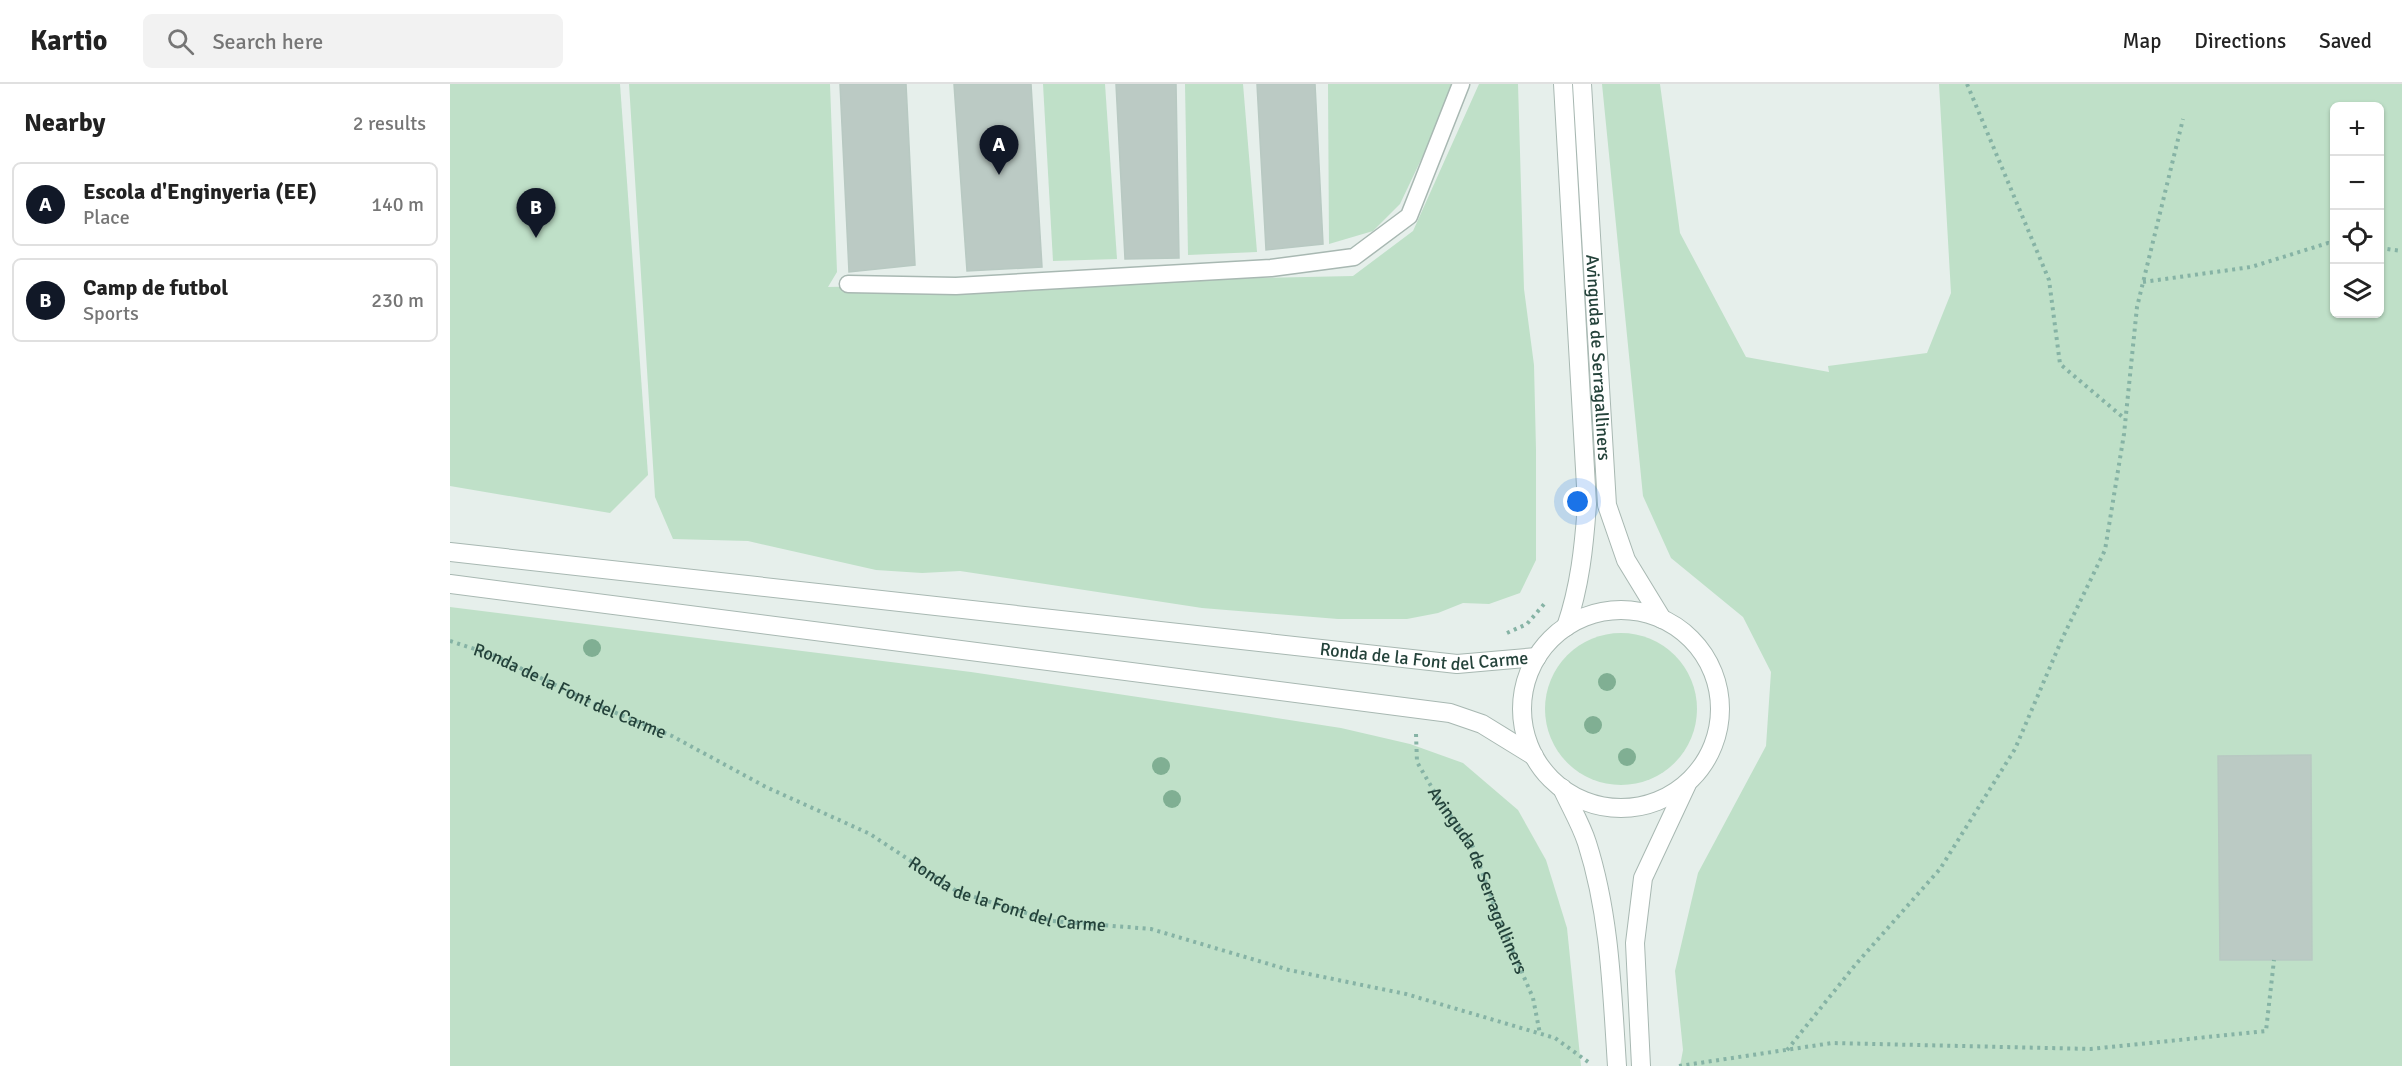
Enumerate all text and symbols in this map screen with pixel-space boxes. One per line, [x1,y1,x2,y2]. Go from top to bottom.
search box [143,14,563,68]
text: Kartio [30,24,107,58]
icon: search [164,25,197,58]
text: Search here [212,28,323,55]
text: Map [2123,28,2161,54]
text: Directions [2194,28,2286,54]
text: Saved [2319,28,2372,54]
map controls [2330,102,2384,318]
button: + [2330,102,2384,156]
text: Nearby [24,107,105,139]
text: 2 results [353,111,426,136]
pin: A [980,126,1018,175]
button: − [2330,156,2384,210]
text: Escola d'Enginyeria (EE) [83,178,317,205]
pin: B [516,188,556,238]
text: A [39,192,52,217]
text: 140 m [371,192,424,217]
text: Place [83,205,130,230]
button: locate [2330,210,2384,264]
street label: Avinguda de Serragalliners [1581,254,1615,461]
button: layers [2330,264,2384,318]
text: Camp de futbol [83,274,228,301]
text: B [39,288,52,313]
text: 230 m [371,288,424,313]
text: Sports [83,301,139,326]
your location [1563,487,1592,516]
street label: Ronda de la Font del Carme [471,638,670,743]
street label: Ronda de la Font del Carme [1319,638,1529,675]
street label: Avinguda de Serragalliners [1423,783,1532,977]
street label: Ronda de la Font del Carme [904,851,1107,936]

